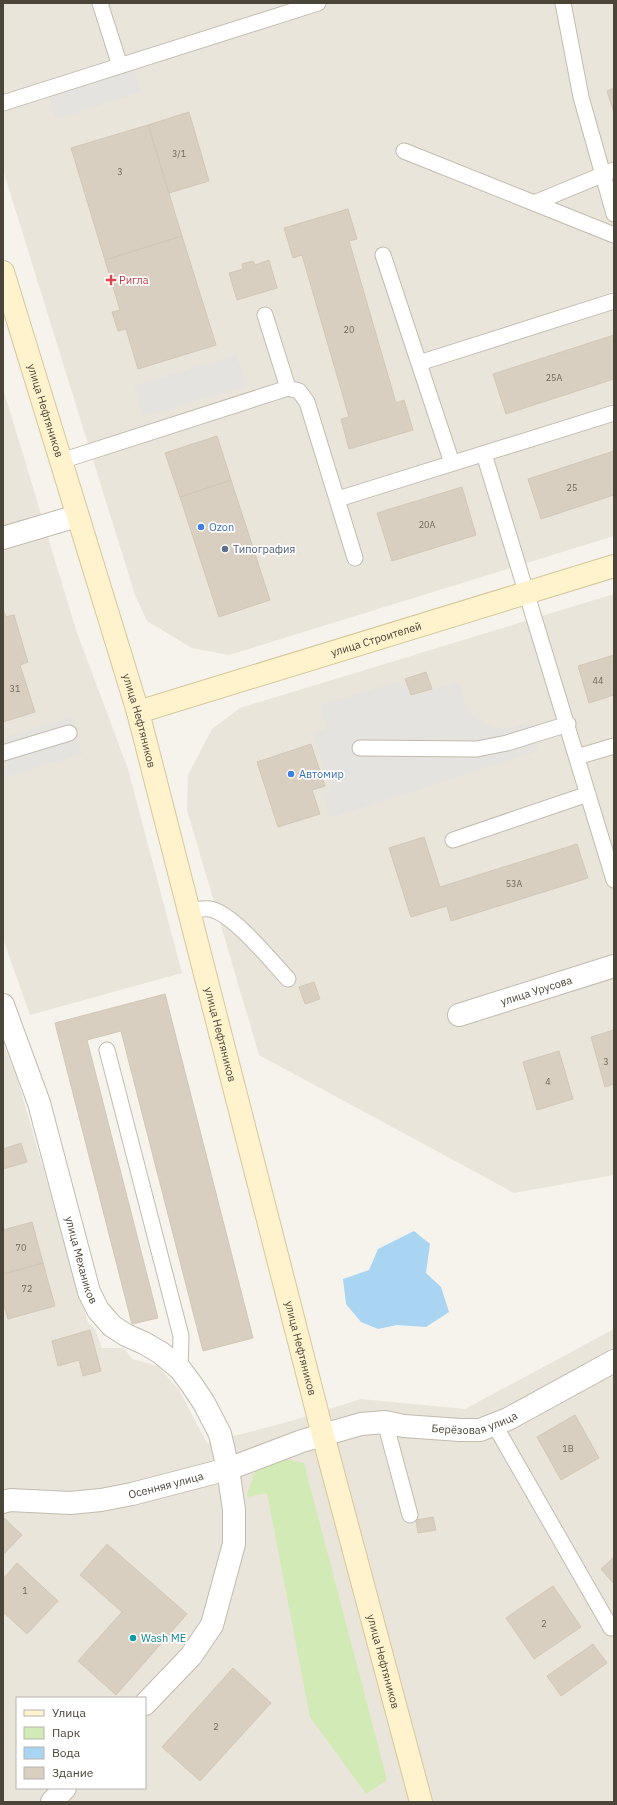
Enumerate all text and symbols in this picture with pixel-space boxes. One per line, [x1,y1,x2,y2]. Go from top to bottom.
house number: 3/1 [172,148,186,159]
house number: 3 [117,166,123,177]
place label: Ригла [119,273,149,287]
marker: Ригла [106,275,116,285]
house number: 20 [344,324,354,335]
street label: улица Нефтяников [25,362,66,459]
house number: 25А [546,372,563,383]
house number: 25 [567,482,577,493]
house number: 20А [419,519,436,530]
place label: Ozon [209,520,234,534]
marker: Ozon [196,522,206,532]
place label: Типография [233,542,295,556]
marker: Типография [220,544,230,554]
street label: улица Строителей [329,619,423,659]
street label: улица Нефтяников [120,672,159,769]
house number: 44 [593,675,603,686]
house number: 31 [10,683,20,694]
place label: Автомир [299,767,344,781]
marker: Автомир [286,769,296,779]
house number: 53А [506,878,523,889]
street label: улица Урусова [499,973,574,1008]
street label: улица Нефтяников [202,986,239,1083]
house number: 3 [603,1056,609,1067]
house number: 4 [545,1076,551,1087]
street label: улица Механиков [62,1215,101,1306]
house number: 70 [16,1242,26,1253]
house number: 72 [22,1283,32,1294]
street label: улица Нефтяников [282,1299,320,1397]
street label: Берёзовая улица [431,1408,520,1437]
house number: 1В [562,1443,574,1454]
street label: Осенняя улица [127,1469,205,1502]
house number: 1 [22,1585,28,1596]
street label: улица Нефтяников [364,1613,403,1710]
house number: 2 [541,1618,547,1629]
place label: Wash ME [141,1631,186,1645]
marker: Wash ME [128,1633,138,1643]
legend [16,1697,146,1789]
text: Улица [52,1705,86,1720]
house number: 2 [213,1721,219,1732]
text: Парк [52,1725,81,1740]
text: Вода [52,1745,81,1760]
text: Здание [52,1765,94,1780]

